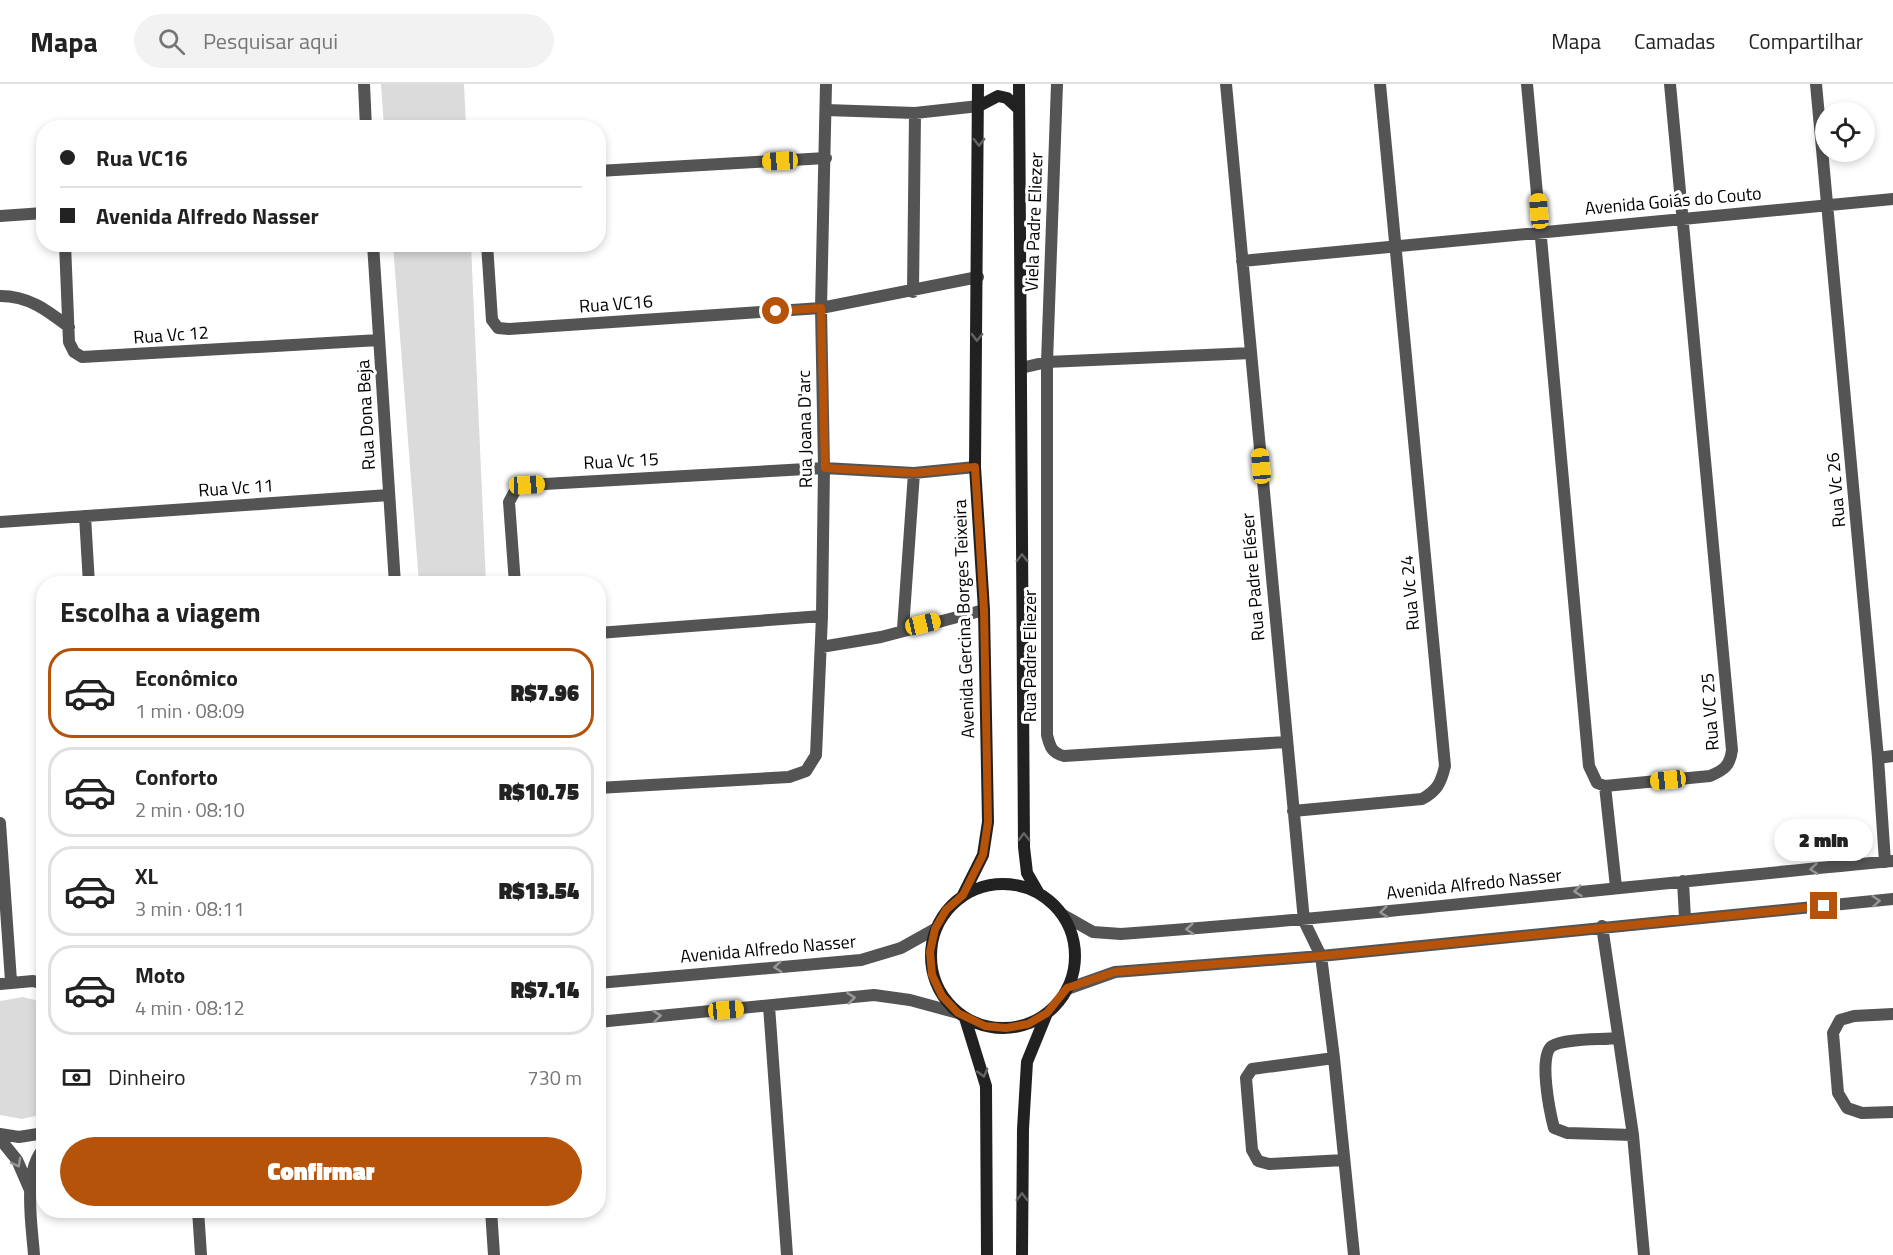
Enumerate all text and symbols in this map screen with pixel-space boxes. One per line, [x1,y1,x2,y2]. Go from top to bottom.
search box [134,14,554,68]
text: Mapa [30,20,98,63]
text: Pesquisar aqui [203,24,338,58]
icon: search [155,25,188,58]
text: Mapa [1551,25,1601,57]
text: Camadas [1634,25,1715,57]
text: Compartilhar [1748,25,1863,57]
map controls [1815,102,1875,162]
button: locate [1815,102,1875,162]
one-way arrow [972,138,985,147]
text: Rua VC16 [96,141,188,175]
car [762,151,798,171]
street label: Viela Padre Eliezer [1018,152,1049,292]
street label: Avenida Goiás do Couto [1583,179,1763,222]
car [1528,192,1550,230]
text: Avenida Alfredo Nasser [96,199,319,233]
street label: Rua VC16 [578,287,654,320]
route start [762,297,789,324]
street label: Rua Vc 12 [132,318,210,351]
one-way arrow [971,333,983,342]
street label: Rua Dona Beja [349,359,382,471]
street label: Rua Joana D'arc [790,370,819,488]
street label: Rua Vc 15 [583,445,659,476]
car [1250,447,1272,485]
street label: Rua Vc 26 [1819,451,1852,529]
street label: Rua Vc 11 [197,471,275,504]
car [509,475,545,495]
street label: Avenida Gercina Borges Teixeira [946,499,981,739]
street label: Rua Padre Eléser [1233,512,1272,642]
one-way arrow [1016,553,1028,562]
street label: Rua Vc 24 [1393,554,1426,632]
street label: Rua Padre Eliezer [1016,590,1043,722]
text: Escolha a viagem [60,591,261,632]
car [903,611,943,637]
text: Econômico [135,661,238,695]
icon: car [63,666,117,720]
street label: Rua VC 25 [1693,672,1726,752]
text: R$7.96 [511,676,579,710]
text: 1 min · 08:09 [135,695,245,726]
text: Conforto [135,760,218,794]
icon: car [63,765,117,819]
car [1649,769,1687,791]
text: R$10.75 [499,775,579,809]
text: 2 min · 08:10 [135,794,245,825]
callout: 2 min [1774,819,1874,861]
text: 2 min [1799,824,1848,855]
one-way arrow [1018,832,1031,841]
text: XL [135,859,158,893]
street label: Avenida Alfredo Nasser [1385,861,1563,906]
one-way arrow [1809,862,1818,875]
icon: car [63,864,117,918]
text: R$13.54 [499,874,579,908]
one-way arrow [1573,884,1582,897]
route end [1810,892,1837,919]
text: 3 min · 08:11 [135,893,245,924]
one-way arrow [1871,895,1880,908]
one-way arrow [1379,905,1389,918]
one-way arrow [1185,922,1194,935]
street label: Avenida Alfredo Nasser [679,927,857,970]
text: Moto [135,958,185,992]
one-way arrow [774,960,783,973]
icon: car [63,963,117,1017]
text: R$7.14 [511,973,579,1007]
text: 4 min · 08:12 [135,992,245,1023]
one-way arrow [846,992,855,1005]
car [707,999,745,1021]
one-way arrow [652,1010,661,1023]
text: Dinheiro [108,1060,186,1094]
icon: cash [60,1061,93,1094]
text: 730 m [527,1062,582,1093]
one-way arrow [976,1067,988,1078]
button: Confirmar [60,1137,582,1206]
one-way arrow [10,1157,21,1167]
one-way arrow [1016,1192,1028,1201]

